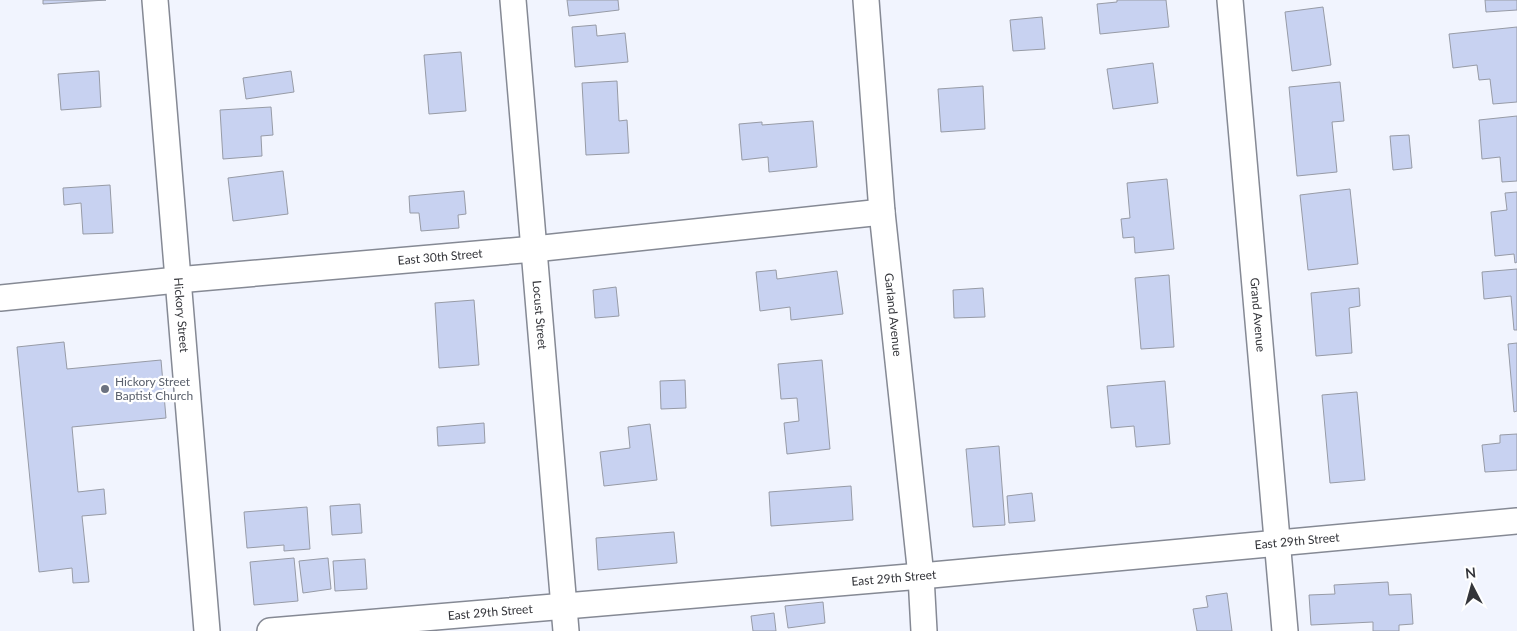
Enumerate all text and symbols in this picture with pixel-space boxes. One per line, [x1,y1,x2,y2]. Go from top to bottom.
street label: East 30th Street [397,245,484,268]
street label: Garland Avenue [882,272,905,357]
street label: Hickory Street [171,277,192,354]
street label: Grand Avenue [1247,277,1269,353]
street label: Locust Street [530,280,550,351]
place label: Hickory Street Baptist Church [115,374,193,403]
marker: Hickory Street Baptist Church [99,383,111,395]
street label: East 29th Street [1254,529,1341,552]
north arrow [1447,561,1497,611]
text: N [1464,564,1477,582]
street label: East 29th Street [851,567,937,589]
street label: East 29th Street [447,601,534,623]

